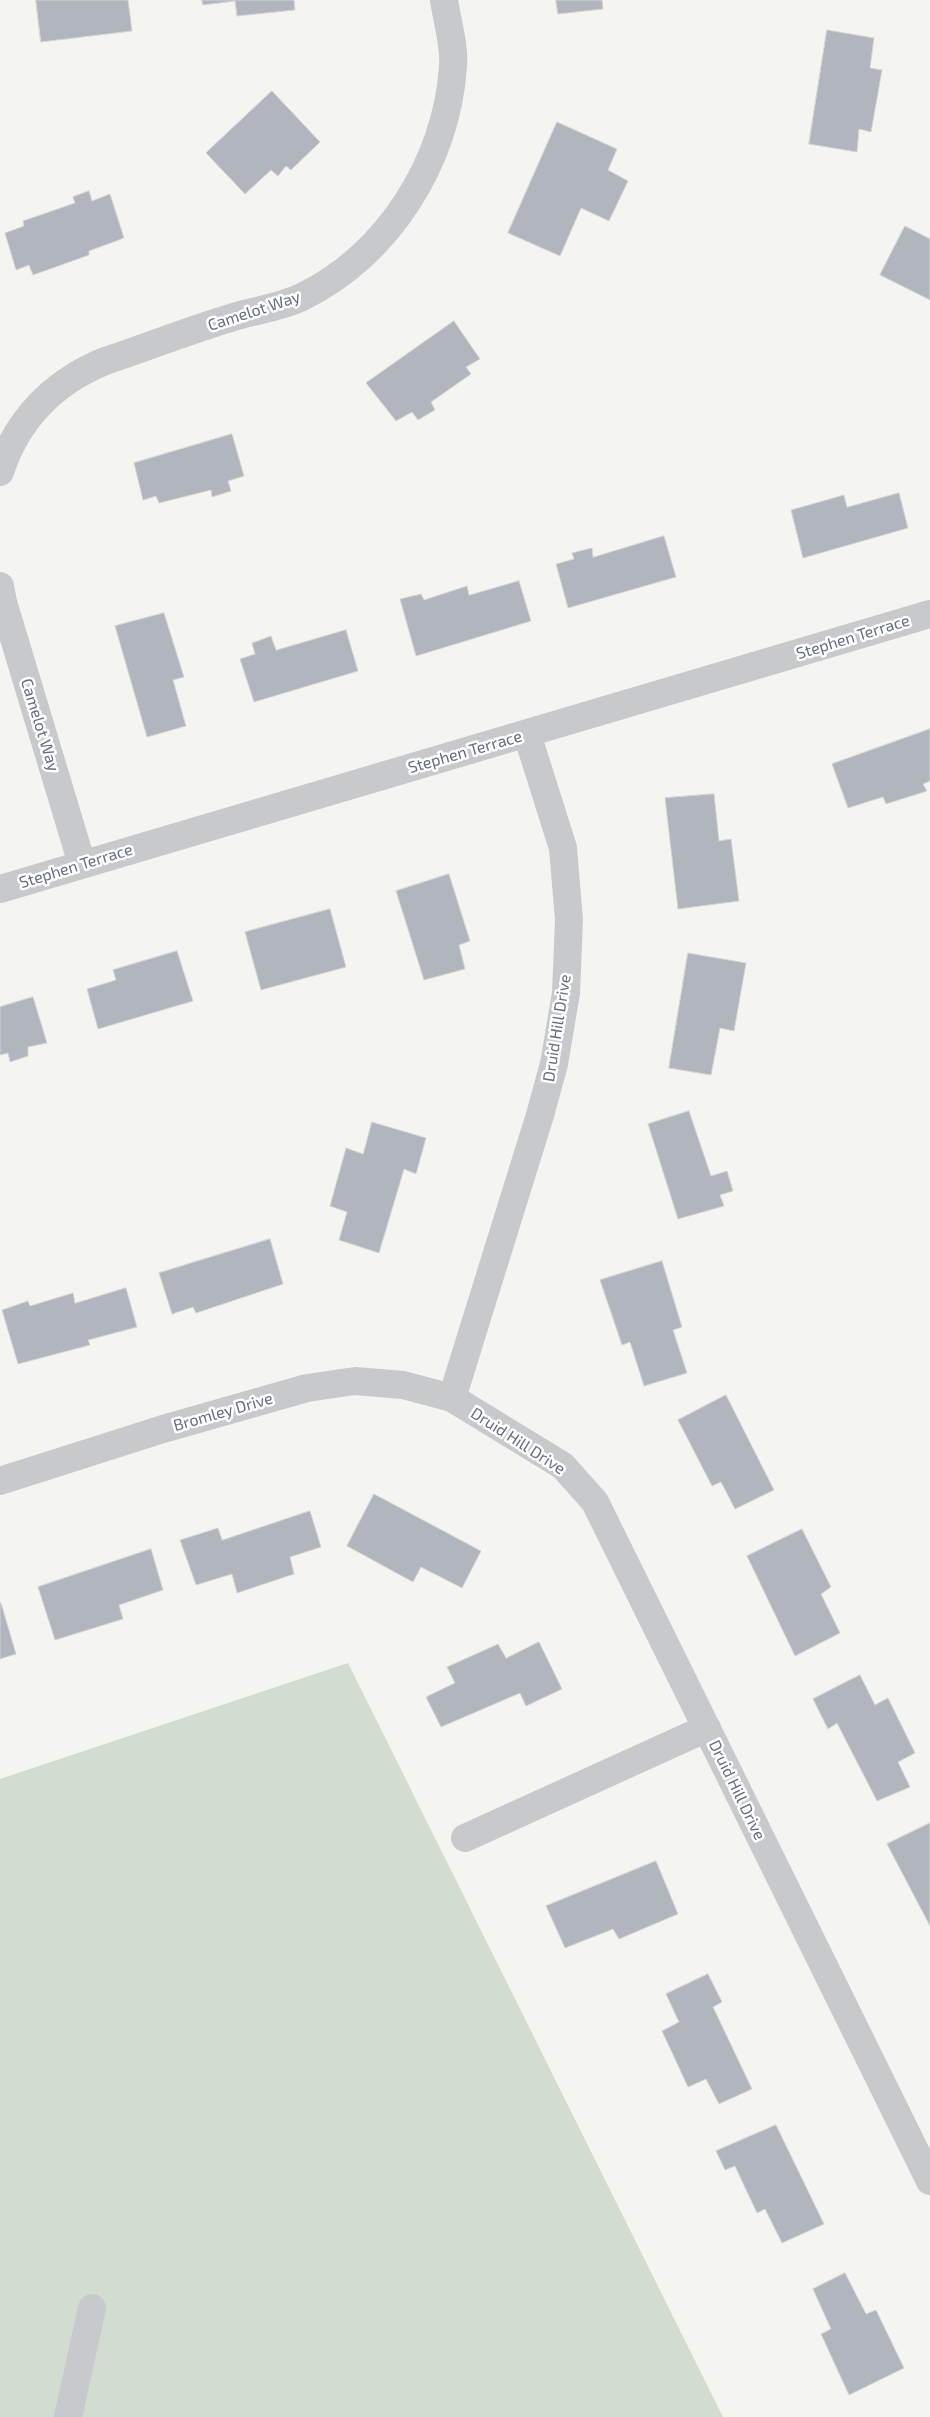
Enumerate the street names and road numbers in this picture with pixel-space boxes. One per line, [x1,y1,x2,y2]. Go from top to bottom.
street label: Camelot Way [205,287,303,335]
street label: Stephen Terrace [794,611,912,663]
street label: Camelot Way [17,676,63,774]
street label: Stephen Terrace [406,727,524,777]
street label: Stephen Terrace [17,840,135,892]
street label: Druid Hill Drive [539,973,575,1083]
street label: Bromley Drive [171,1389,275,1435]
street label: Druid Hill Drive [467,1403,569,1479]
street label: Druid Hill Drive [705,1737,769,1843]

